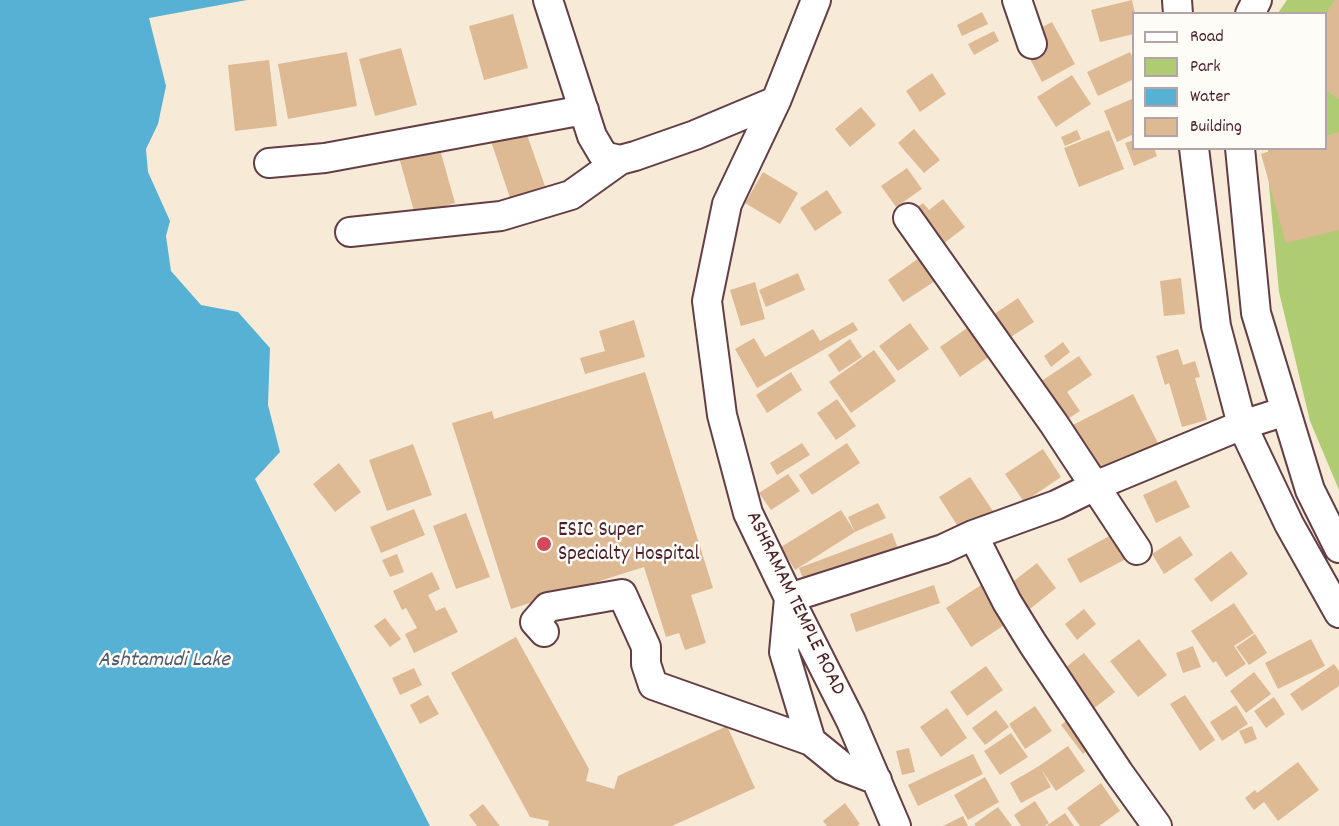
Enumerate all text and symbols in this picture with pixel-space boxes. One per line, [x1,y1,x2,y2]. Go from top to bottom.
legend [1132,12,1327,150]
text: Road [1190,25,1224,50]
text: Park [1190,55,1221,80]
text: Water [1190,85,1230,110]
text: Building [1190,115,1242,140]
street label: ASHRAMAM TEMPLE ROAD [739,508,849,700]
place label: ESIC Super Specialty Hospital [558,519,699,569]
marker: ESIC Super Specialty Hospital [535,535,553,553]
water label: Ashtamudi Lake [98,649,230,675]

